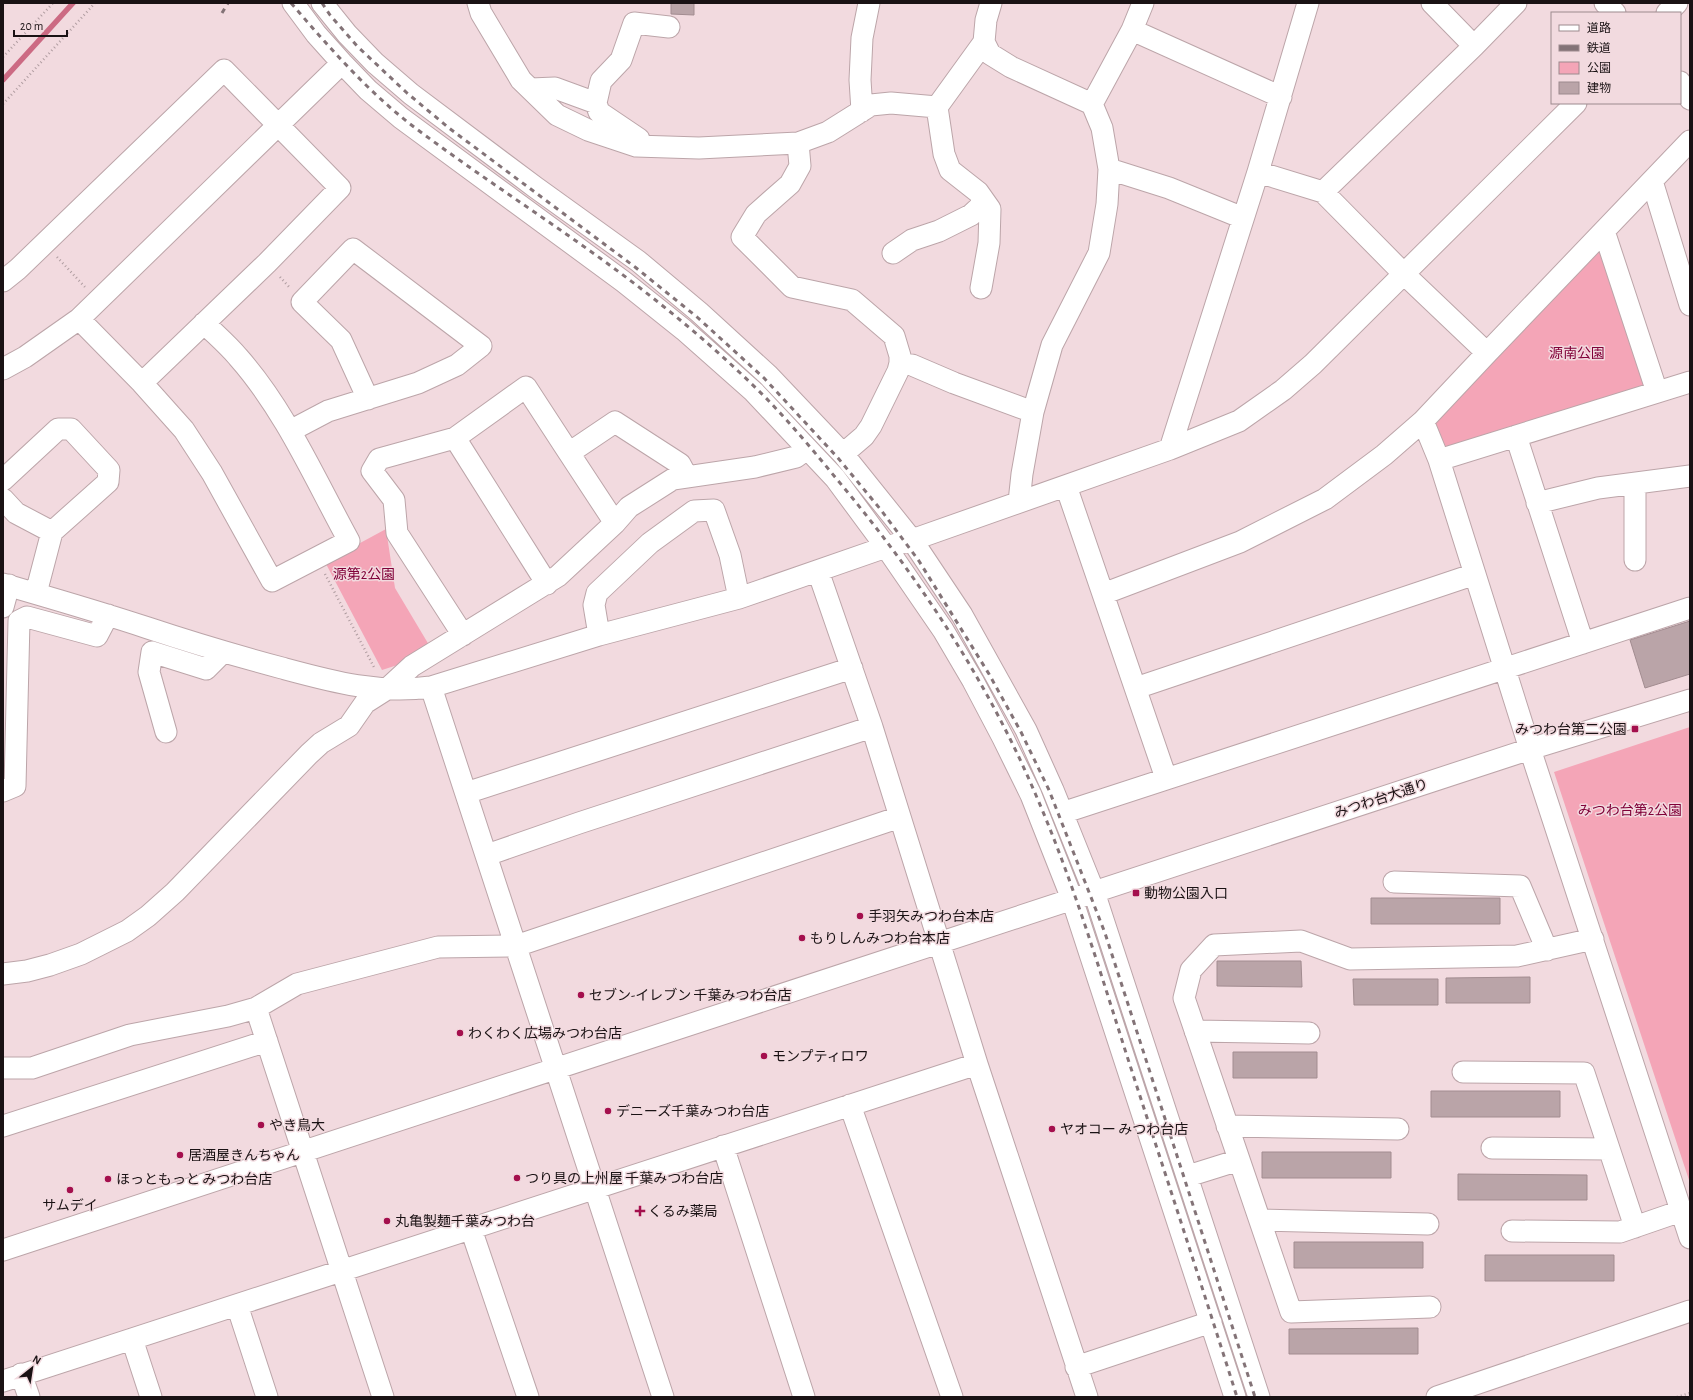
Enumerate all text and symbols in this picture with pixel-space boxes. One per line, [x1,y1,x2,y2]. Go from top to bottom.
scale bar [14,12,67,38]
legend [1551,12,1681,104]
text: 20 m [20,20,43,32]
text: 道路 [1587,21,1611,34]
text: 鉄道 [1587,41,1611,54]
text: 公園 [1587,62,1611,74]
text: 建物 [1587,81,1611,94]
park label: 源南公園 [1549,346,1605,361]
park label: 源第2公園 [333,566,395,582]
place label: みつわ台第二公園 [1515,721,1627,737]
marker: みつわ台第二公園 [1630,724,1640,734]
street label: みつわ台大通り [1332,775,1430,821]
park label: みつわ台第2公園 [1578,802,1682,818]
place label: 動物公園入口 [1144,885,1228,901]
marker: 動物公園入口 [1131,888,1141,898]
place label: 手羽矢みつわ台本店 [868,908,994,924]
marker: 手羽矢みつわ台本店 [855,911,865,921]
place label: もりしんみつわ台本店 [810,930,950,946]
marker: もりしんみつわ台本店 [797,933,807,943]
place label: セブン-イレブン 千葉みつわ台店 [589,987,792,1003]
marker: セブン-イレブン 千葉みつわ台店 [576,990,586,1000]
place label: わくわく広場みつわ台店 [468,1025,622,1041]
marker: わくわく広場みつわ台店 [455,1028,465,1038]
place label: モンプティロワ [772,1049,869,1064]
marker: モンプティロワ [759,1051,769,1061]
place label: デニーズ千葉みつわ台店 [616,1103,769,1119]
marker: デニーズ千葉みつわ台店 [603,1106,613,1116]
place label: やき鳥大 [269,1118,325,1133]
marker: やき鳥大 [256,1120,266,1130]
place label: ヤオコー みつわ台店 [1060,1121,1188,1137]
marker: ヤオコー みつわ台店 [1047,1124,1057,1134]
place label: 居酒屋きんちゃん [188,1148,300,1163]
marker: 居酒屋きんちゃん [175,1150,185,1160]
place label: つり具の上州屋 千葉みつわ台店 [525,1170,723,1186]
place label: ほっともっと みつわ台店 [116,1171,272,1187]
marker: つり具の上州屋 千葉みつわ台店 [512,1173,522,1183]
marker: ほっともっと みつわ台店 [103,1174,113,1184]
marker: サムデイ [65,1185,75,1195]
place label: サムデイ [42,1198,98,1213]
place label: くるみ薬局 [648,1204,718,1219]
marker: くるみ薬局 [635,1206,645,1216]
place label: 丸亀製麺千葉みつわ台 [395,1213,535,1229]
marker: 丸亀製麺千葉みつわ台 [382,1216,392,1226]
north arrow [12,1348,52,1388]
text: N [31,1353,43,1366]

